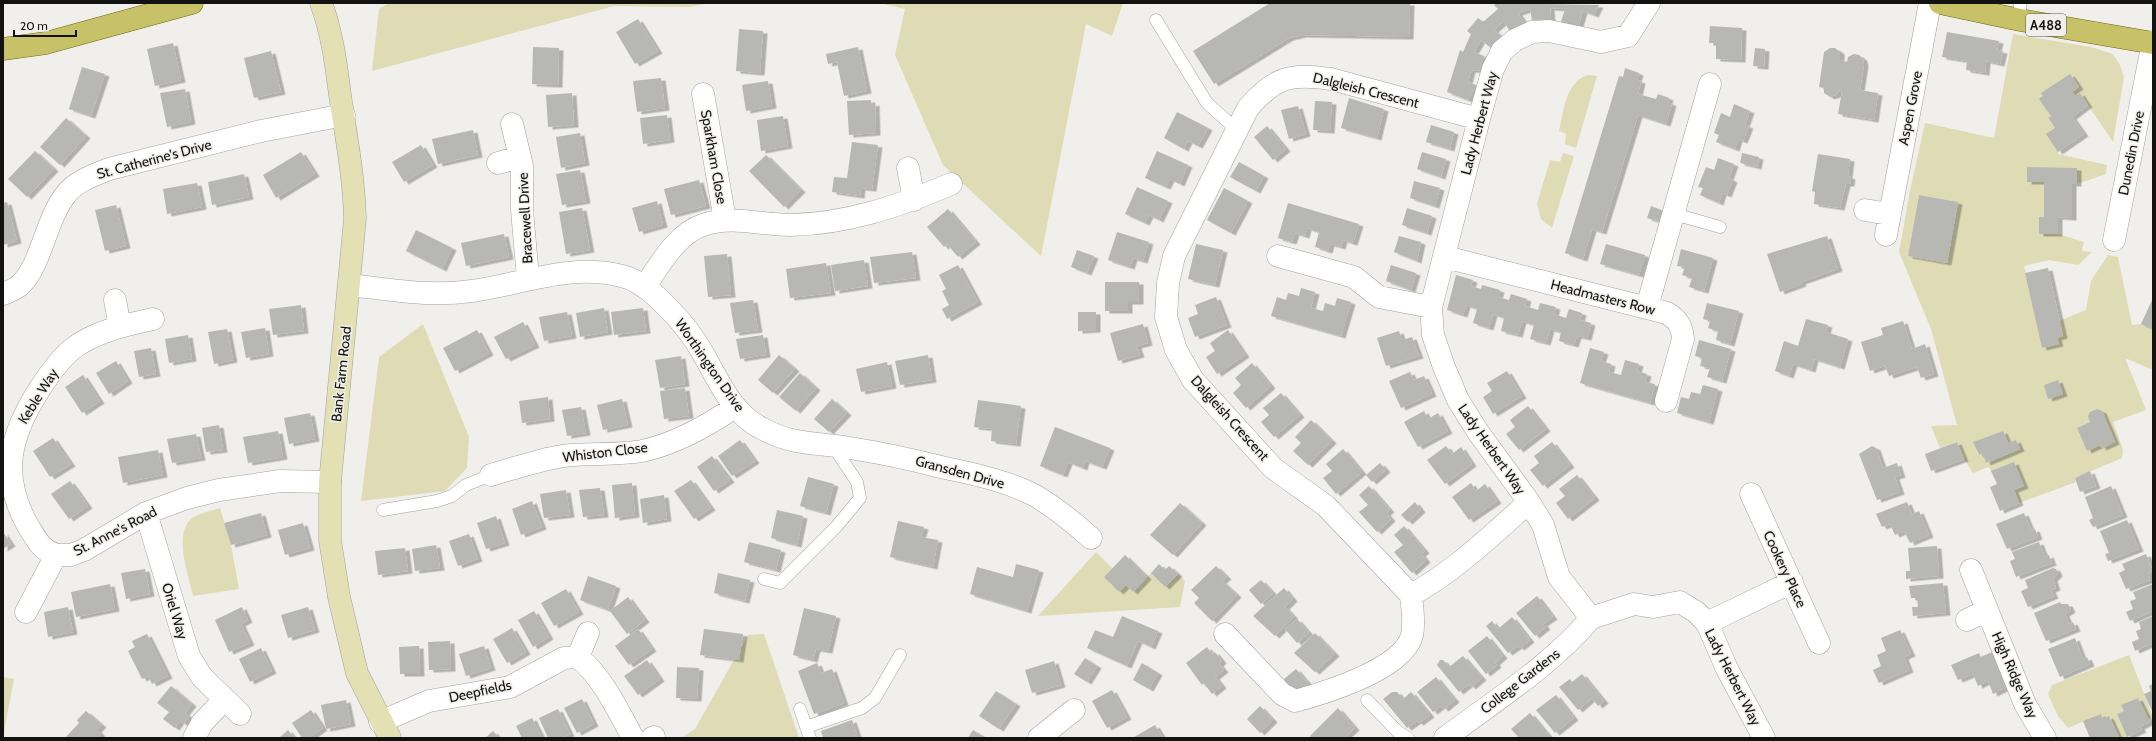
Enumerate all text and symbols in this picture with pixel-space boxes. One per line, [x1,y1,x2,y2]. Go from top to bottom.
scale bar [14,12,76,38]
road number: A488 [2026,14,2066,36]
text: 20 m [20,18,48,33]
street label: Dalgleish Crescent [1311,68,1421,112]
street label: Lady Herbert Way [1457,69,1501,177]
street label: Aspen Grove [1894,69,1926,147]
street label: Sparkham Close [697,108,731,206]
street label: Dunedin Drive [2114,109,2148,197]
street label: St. Catherine's Drive [95,135,213,183]
street label: Bracewell Drive [514,172,536,264]
street label: Headmasters Row [1549,275,1657,319]
street label: Worthington Drive [671,315,749,415]
street label: Bank Farm Road [327,325,355,423]
street label: Keble Way [14,365,62,427]
street label: Dalgleish Crescent [1187,372,1273,465]
street label: Lady Herbert Way [1454,400,1530,498]
street label: Whiston Close [561,438,649,466]
street label: Gransden Drive [914,451,1006,493]
street label: St. Anne's Road [70,502,160,560]
street label: Cookery Place [1759,528,1811,610]
street label: Oriel Way [158,581,192,641]
street label: Lady Herbert Way [1701,625,1765,729]
street label: High Ridge Way [1988,629,2042,721]
street label: College Gardens [1477,644,1564,718]
street label: Deepfields [447,676,513,706]

